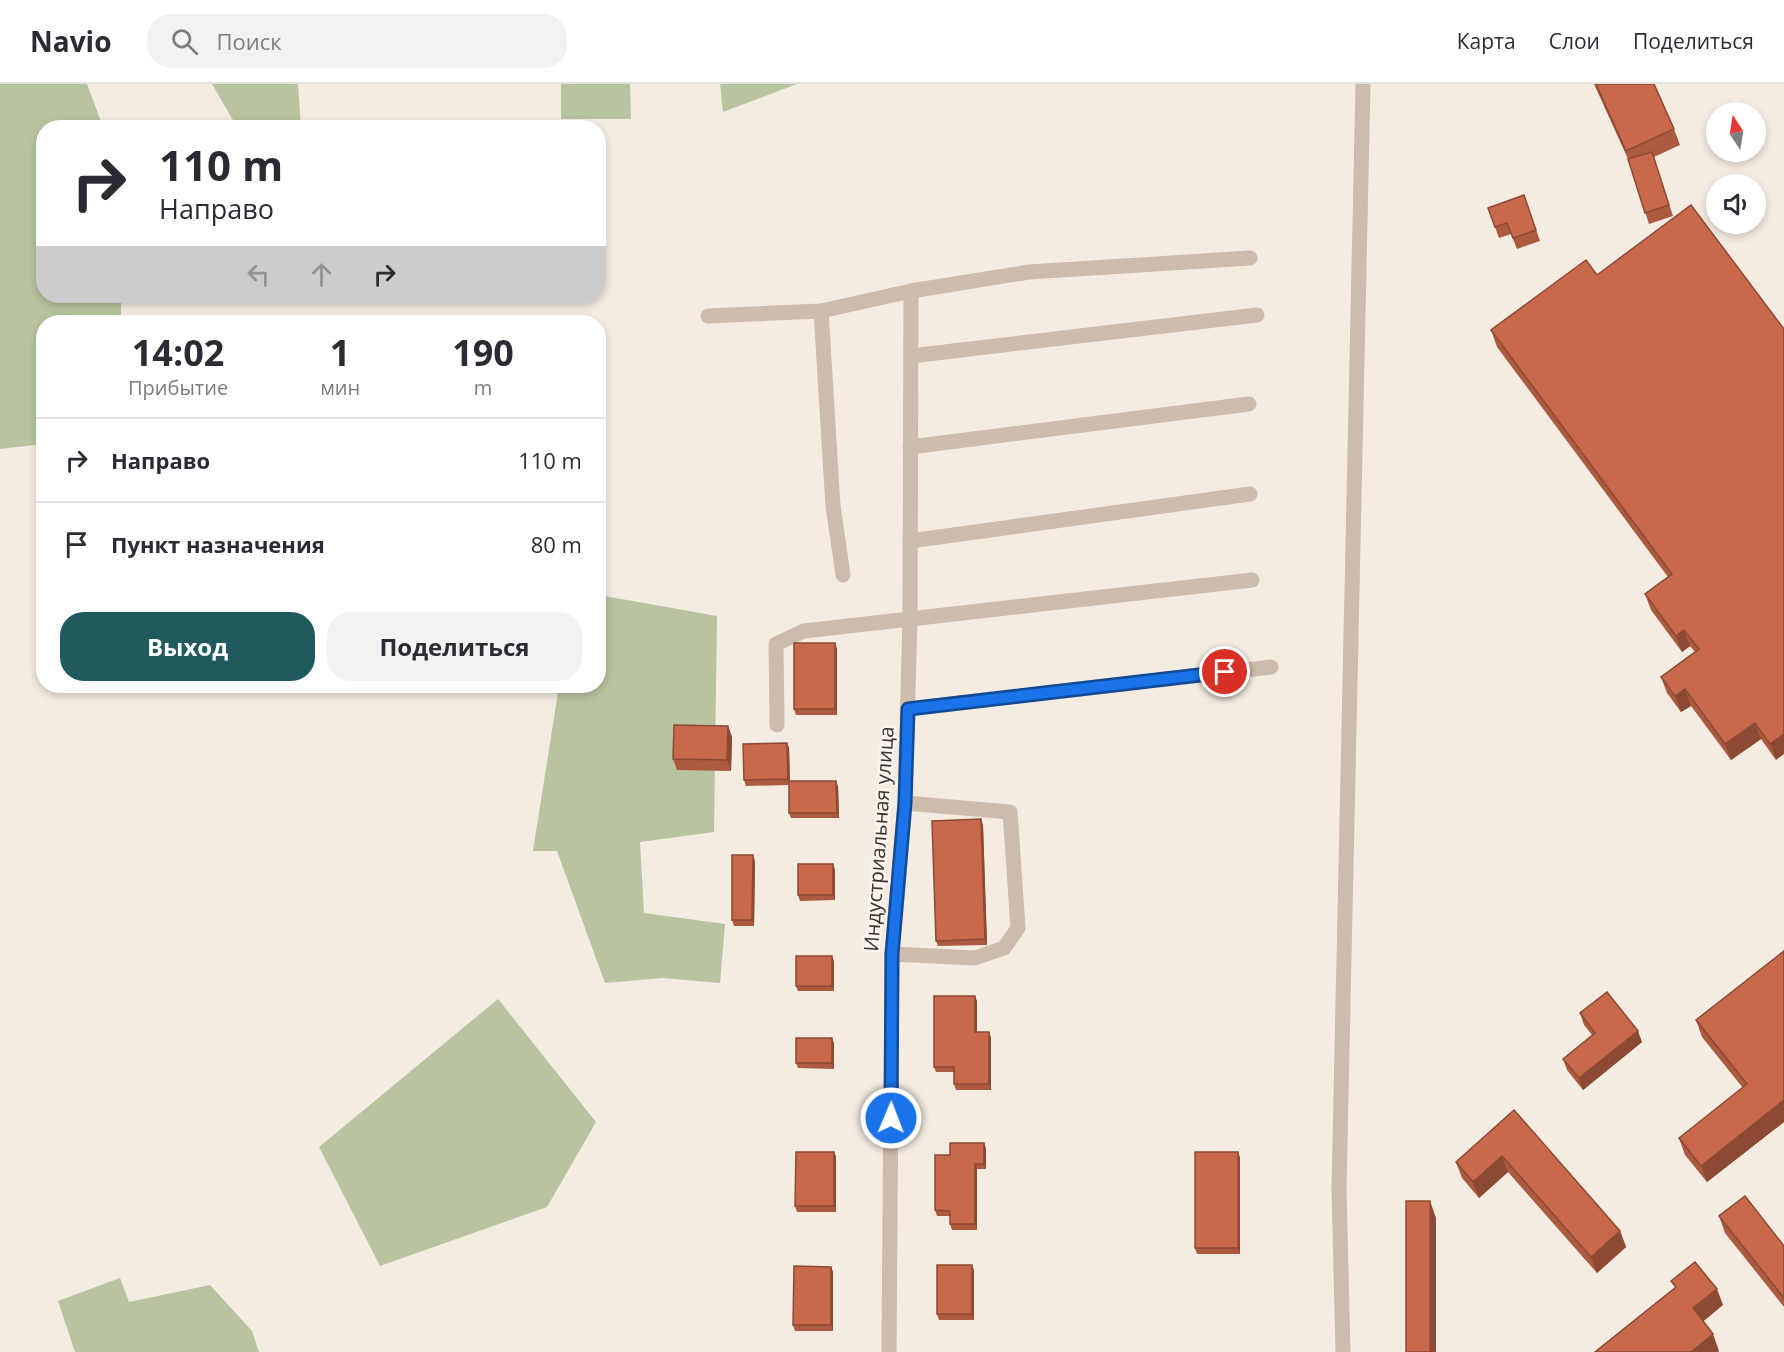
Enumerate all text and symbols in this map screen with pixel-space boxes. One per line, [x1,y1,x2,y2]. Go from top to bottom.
search box [147,14,567,68]
text: Navio [30,22,111,60]
icon: search [168,25,201,58]
text: Поиск [216,26,282,56]
text: Карта [1457,27,1516,55]
text: Слои [1549,27,1600,55]
text: Поделиться [1633,27,1754,55]
north arrow [1706,102,1766,162]
map controls [1706,102,1766,234]
text: 110 m [159,136,283,193]
icon: right [60,144,138,222]
button: sound [1706,174,1766,234]
text: Направо [159,190,274,227]
icon: left [242,258,275,291]
icon: ahead [305,258,338,291]
icon: right [368,258,401,291]
text: 14:02 [132,328,224,377]
text: 1 [330,328,350,377]
text: 190 [452,328,514,377]
text: Прибытие [128,374,228,401]
text: мин [320,374,360,401]
text: m [474,374,492,401]
icon: right [60,444,93,477]
text: Направо [111,445,210,475]
text: 110 m [518,445,582,475]
icon: arrive [60,528,93,561]
text: Пункт назначения [111,529,325,559]
text: 80 m [531,529,582,559]
button: Выход [60,612,315,681]
button: Поделиться [327,612,582,681]
pin [1199,646,1250,697]
icon: arrive [1208,655,1241,688]
street label: Индустриальная улица [857,726,900,952]
position arrow [859,1086,923,1150]

